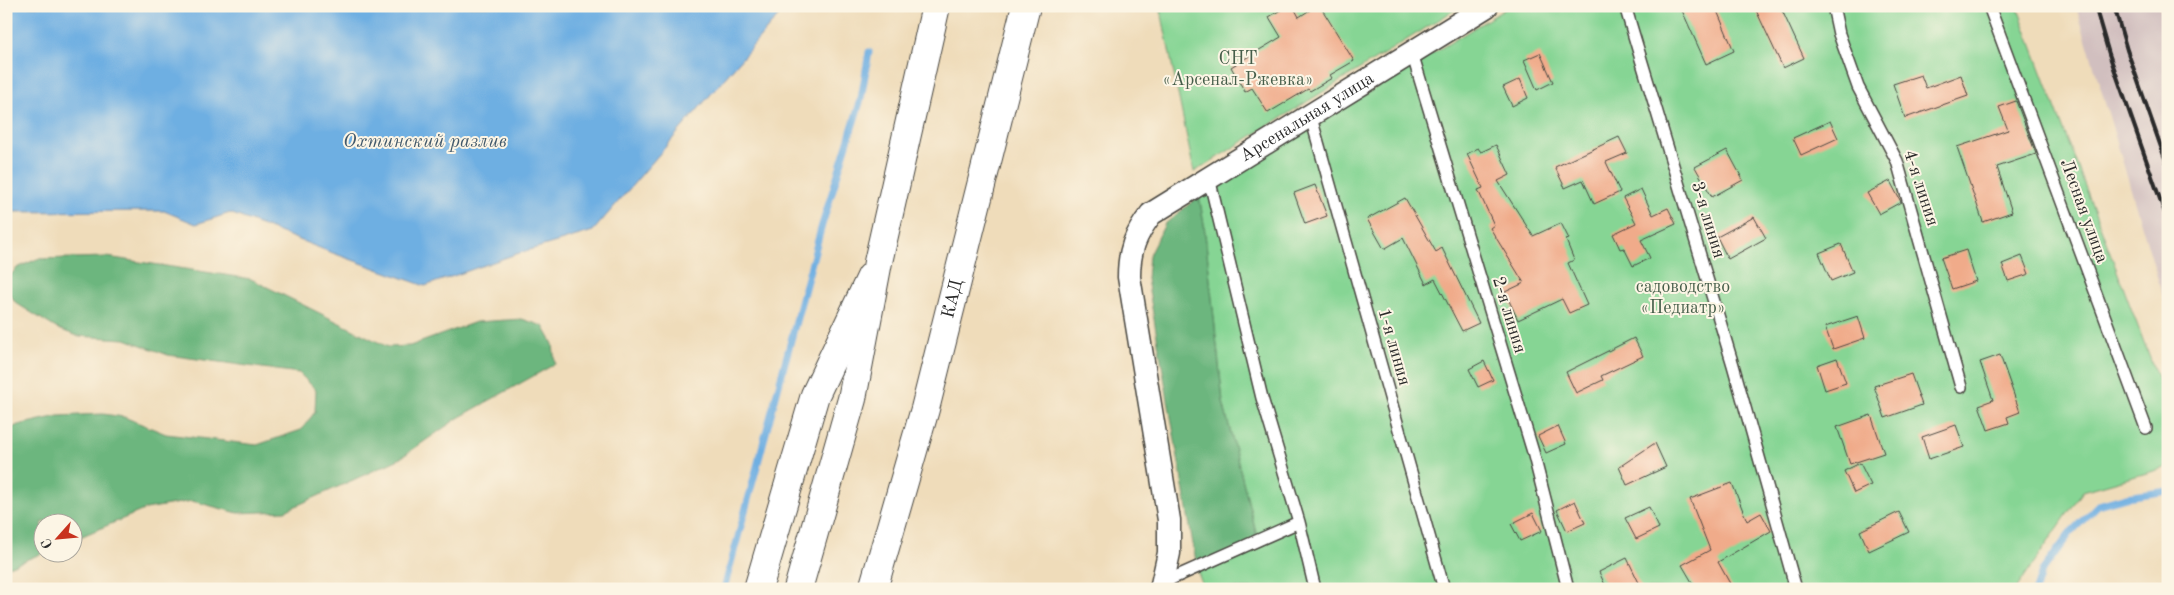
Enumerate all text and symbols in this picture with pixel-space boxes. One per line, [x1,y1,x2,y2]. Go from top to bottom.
park label: СНТ «Арсенал-Ржевка» [1163,50,1313,89]
street label: Арсенальная улица [1237,69,1377,165]
water label: Охтинский разлив [343,133,507,152]
street label: 4-я линия [1900,148,1942,228]
street label: Лесная улица [2057,157,2111,266]
street label: 3-я линия [1688,180,1728,260]
street label: 2-я линия [1489,275,1529,355]
street label: КАД [939,277,966,320]
park label: садоводство «Педиатр» [1636,278,1730,317]
street label: 1-я линия [1374,306,1414,388]
north arrow [32,512,82,562]
text: С [39,536,56,551]

